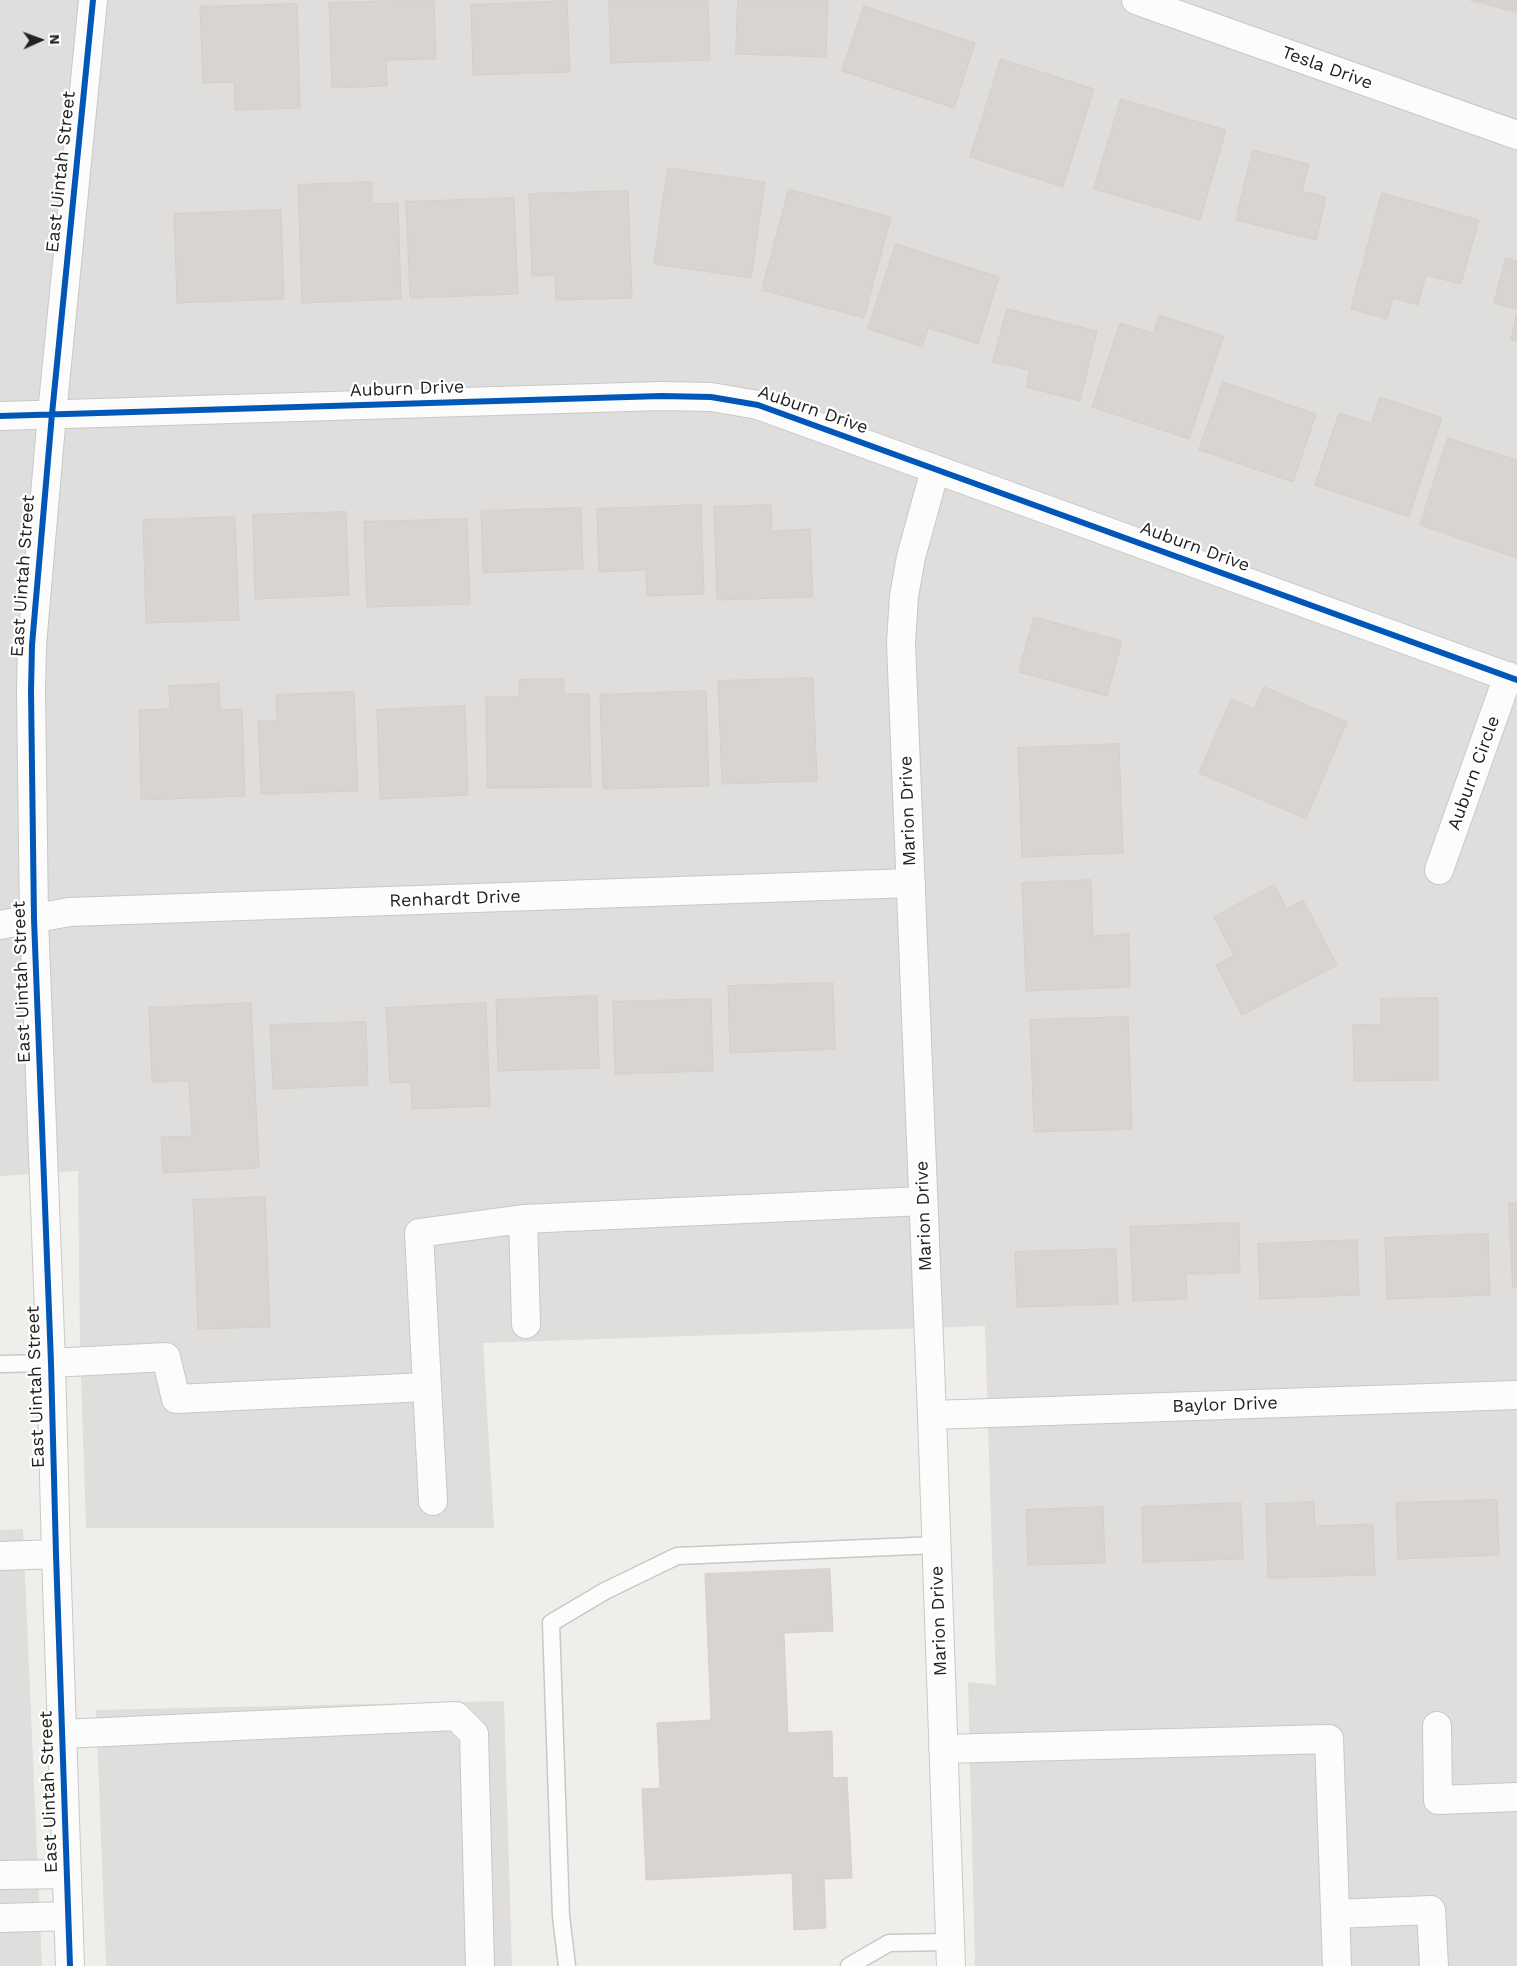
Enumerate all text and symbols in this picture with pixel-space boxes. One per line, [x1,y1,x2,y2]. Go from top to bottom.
north arrow [15,15,65,65]
text: N [47,34,63,45]
street label: Tesla Drive [1278,42,1376,94]
street label: East Uintah Street [42,90,80,254]
street label: Auburn Drive [349,376,465,402]
street label: Auburn Drive [755,381,871,439]
street label: East Uintah Street [7,494,39,658]
street label: Auburn Drive [1137,517,1253,577]
street label: Auburn Circle [1443,713,1505,833]
street label: Marion Drive [895,755,921,867]
street label: Renhardt Drive [389,886,521,912]
street label: East Uintah Street [8,900,36,1064]
street label: Marion Drive [911,1160,937,1272]
street label: East Uintah Street [22,1305,50,1469]
street label: Baylor Drive [1172,1392,1278,1418]
street label: Marion Drive [926,1565,952,1677]
street label: East Uintah Street [35,1710,63,1874]

